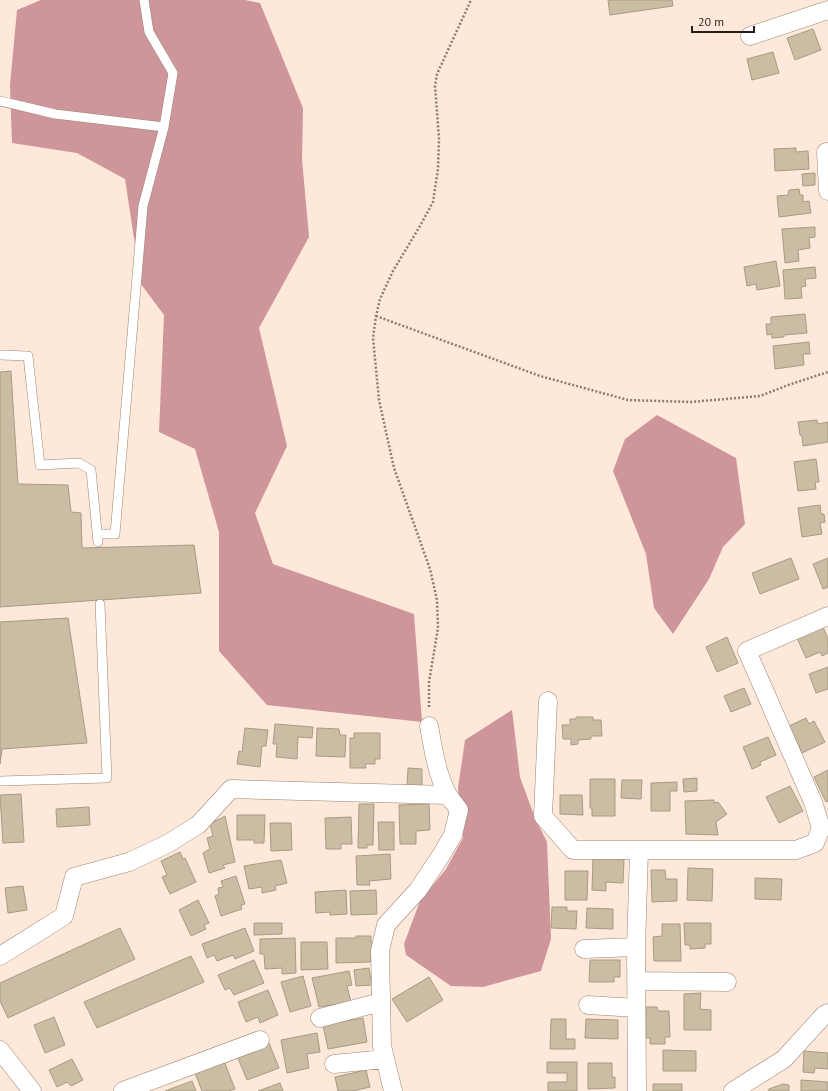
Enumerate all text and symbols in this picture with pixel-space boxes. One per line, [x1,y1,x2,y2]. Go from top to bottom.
scale bar [692,8,754,34]
text: 20 m [698,14,724,29]

